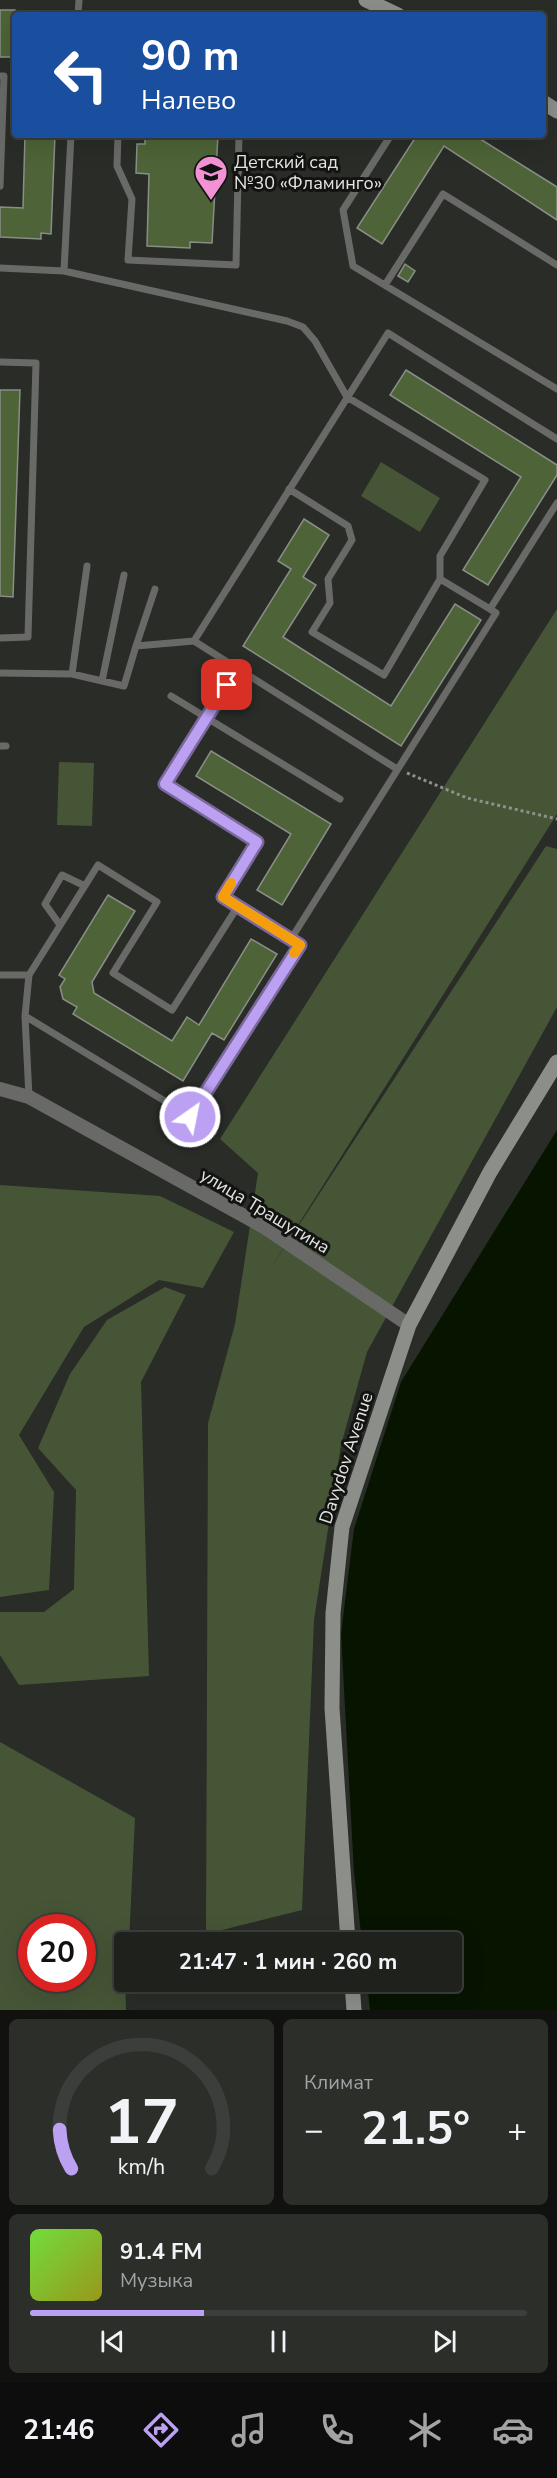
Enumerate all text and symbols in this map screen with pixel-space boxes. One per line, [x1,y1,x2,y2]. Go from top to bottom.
text: 90 m [141,28,240,85]
icon: left [42,36,120,114]
text: Налево [141,82,236,119]
place label: Детский сад №30 «Фламинго» [234,150,382,195]
school or university icon: Детский сад №30 «Фламинго» [193,154,229,201]
pin [201,659,252,710]
icon: arrive [210,668,243,701]
position arrow [158,1085,222,1149]
street label: улица Трашутина [196,1163,334,1259]
street label: Davydov Avenue [313,1389,379,1527]
speed limit sign: 20 [18,1914,96,1992]
text: 21:47 · 1 мин · 260 m [179,1947,397,1977]
text: Климат [304,2069,373,2096]
text: 17 [104,2080,179,2165]
text: 21.5° [361,2099,470,2160]
text: − [304,2108,324,2153]
text: + [507,2108,527,2153]
text: km/h [118,2152,165,2182]
text: 91.4 FM [120,2237,202,2267]
text: Музыка [120,2267,193,2294]
icon: previous [96,2325,129,2358]
icon: pause [262,2325,295,2358]
icon: next [428,2325,461,2358]
icon: directions [140,2409,182,2451]
icon: music [228,2409,270,2451]
icon: phone [316,2409,358,2451]
icon: climate [404,2409,446,2451]
icon: car [492,2409,534,2451]
text: 21:46 [23,2412,94,2449]

